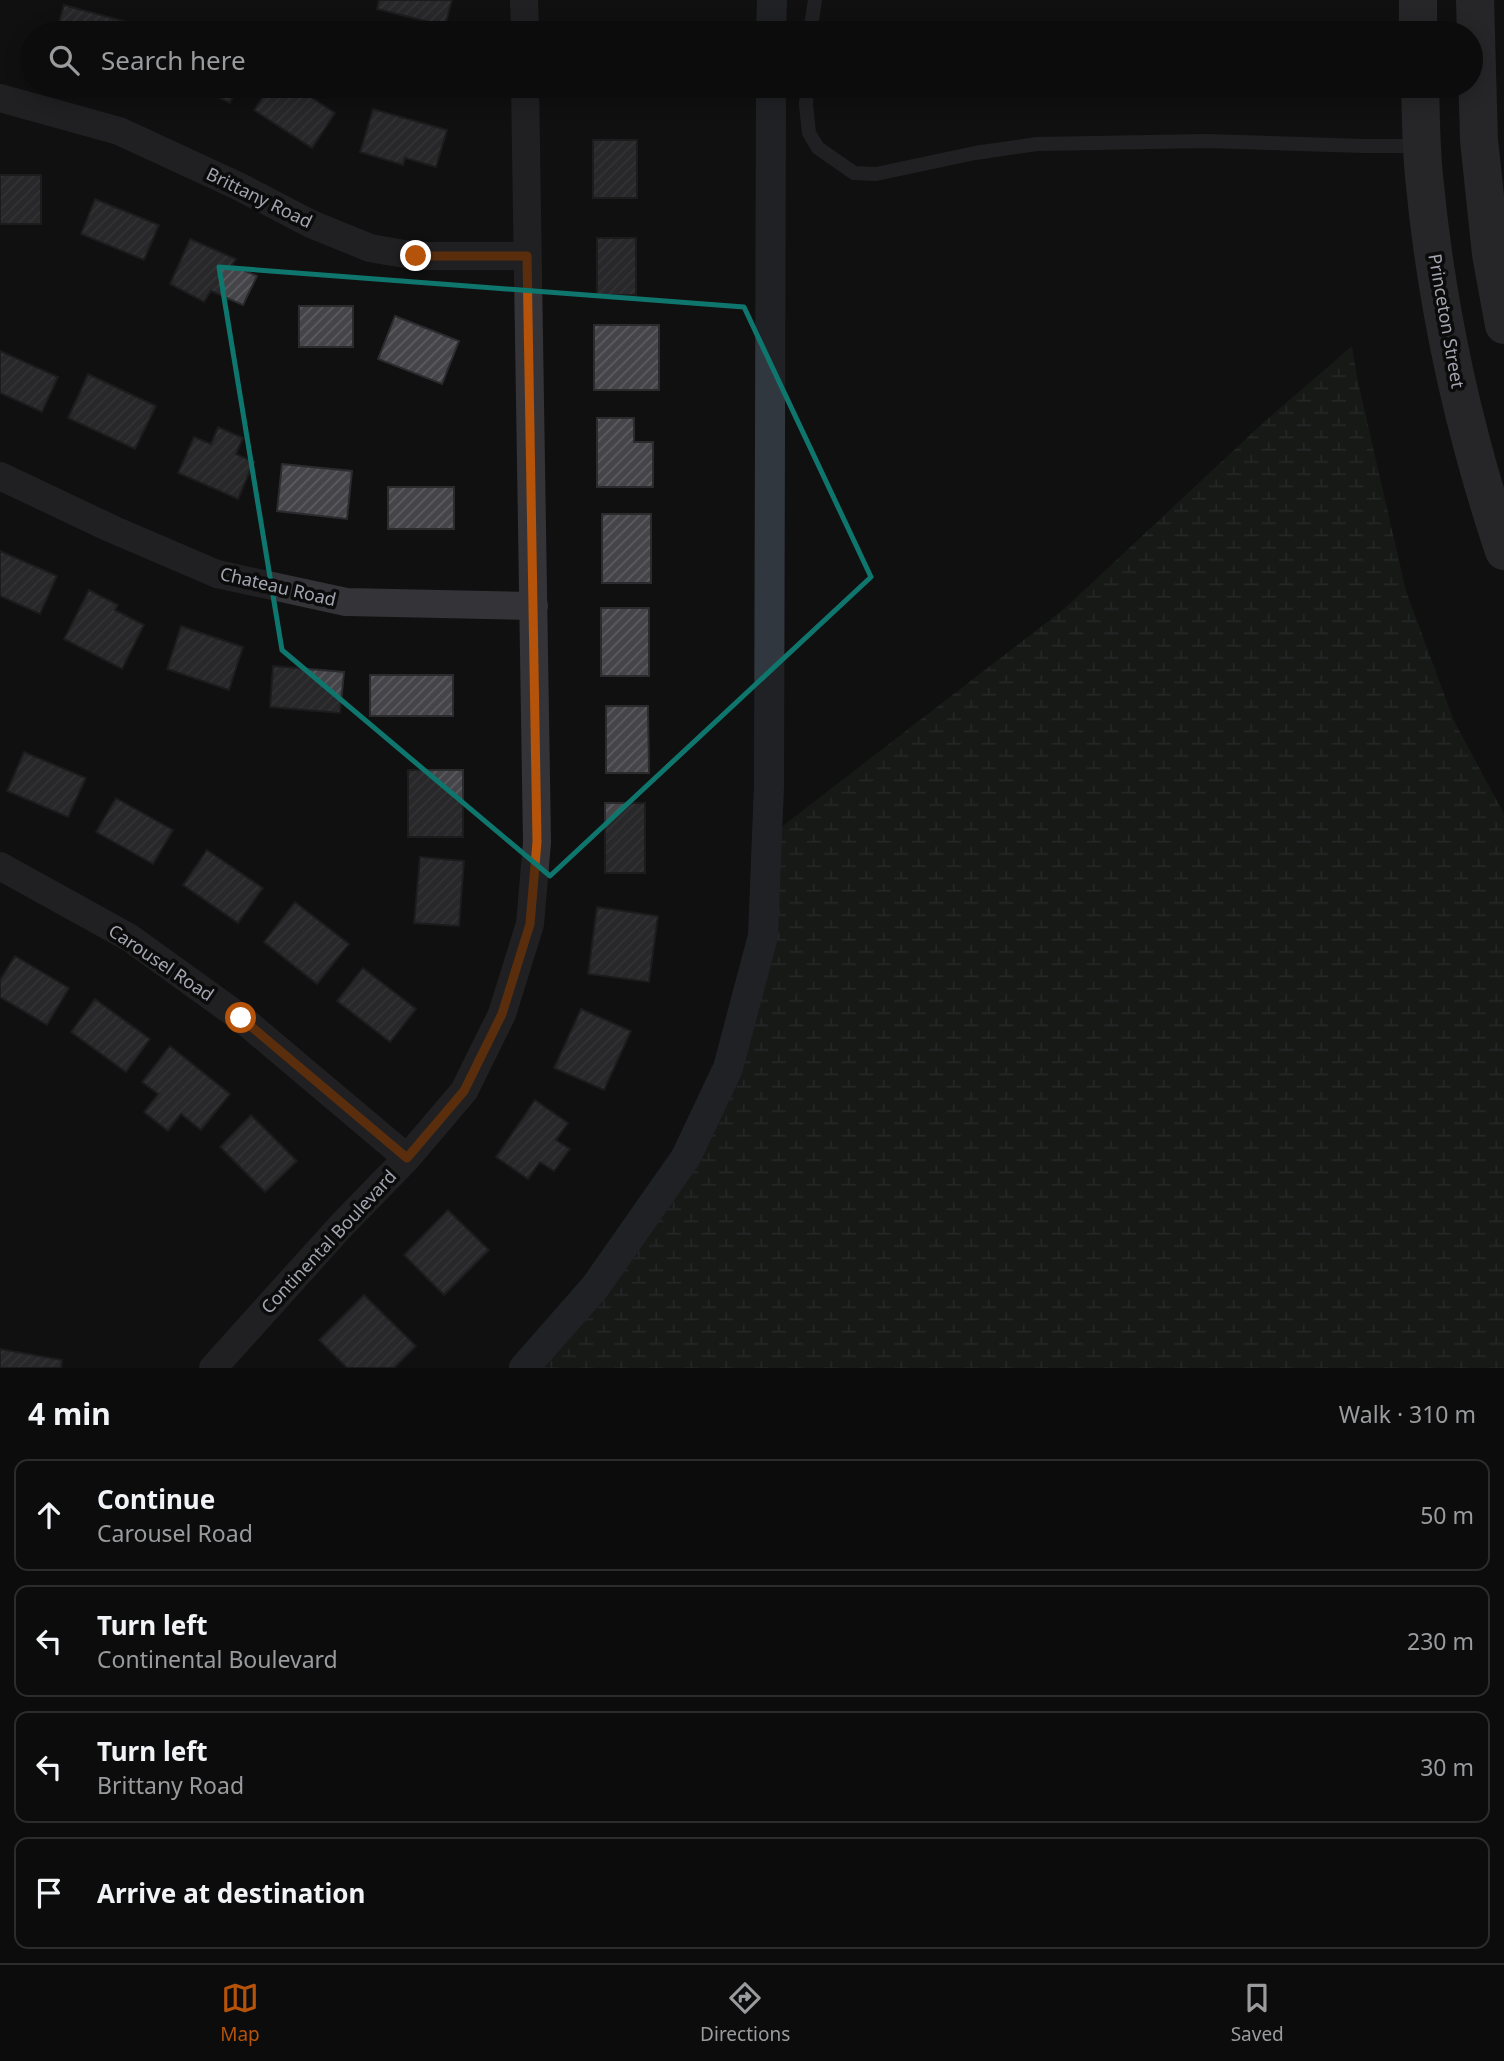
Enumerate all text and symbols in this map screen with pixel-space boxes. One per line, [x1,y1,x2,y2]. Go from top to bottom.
search box [21,21,1483,98]
icon: search [45,41,83,79]
text: Search here [101,42,246,78]
street label: Brittany Road [202,161,316,233]
route end [400,240,431,271]
street label: Princeton Street [1423,252,1471,391]
street label: Chateau Road [218,561,339,611]
street label: Carousel Road [104,918,219,1006]
route start [225,1002,256,1033]
street label: Continental Boulevard [255,1164,401,1318]
text: 4 min [28,1393,111,1434]
text: Walk · 310 m [1339,1398,1476,1430]
text: Continue [97,1481,215,1517]
icon: ahead [30,1496,68,1534]
text: 50 m [1420,1499,1474,1531]
text: Carousel Road [97,1517,253,1549]
text: Turn left [97,1607,208,1643]
icon: left [30,1622,68,1660]
text: 230 m [1407,1625,1474,1657]
text: Continental Boulevard [97,1643,338,1675]
text: Turn left [97,1733,208,1769]
icon: left [30,1748,68,1786]
text: 30 m [1420,1751,1474,1783]
text: Brittany Road [97,1769,244,1801]
icon: arrive [30,1874,68,1912]
text: Arrive at destination [97,1875,366,1911]
tab: Map [220,1979,260,2047]
tab: Directions [700,1979,790,2047]
tab: Saved [1231,1979,1284,2047]

